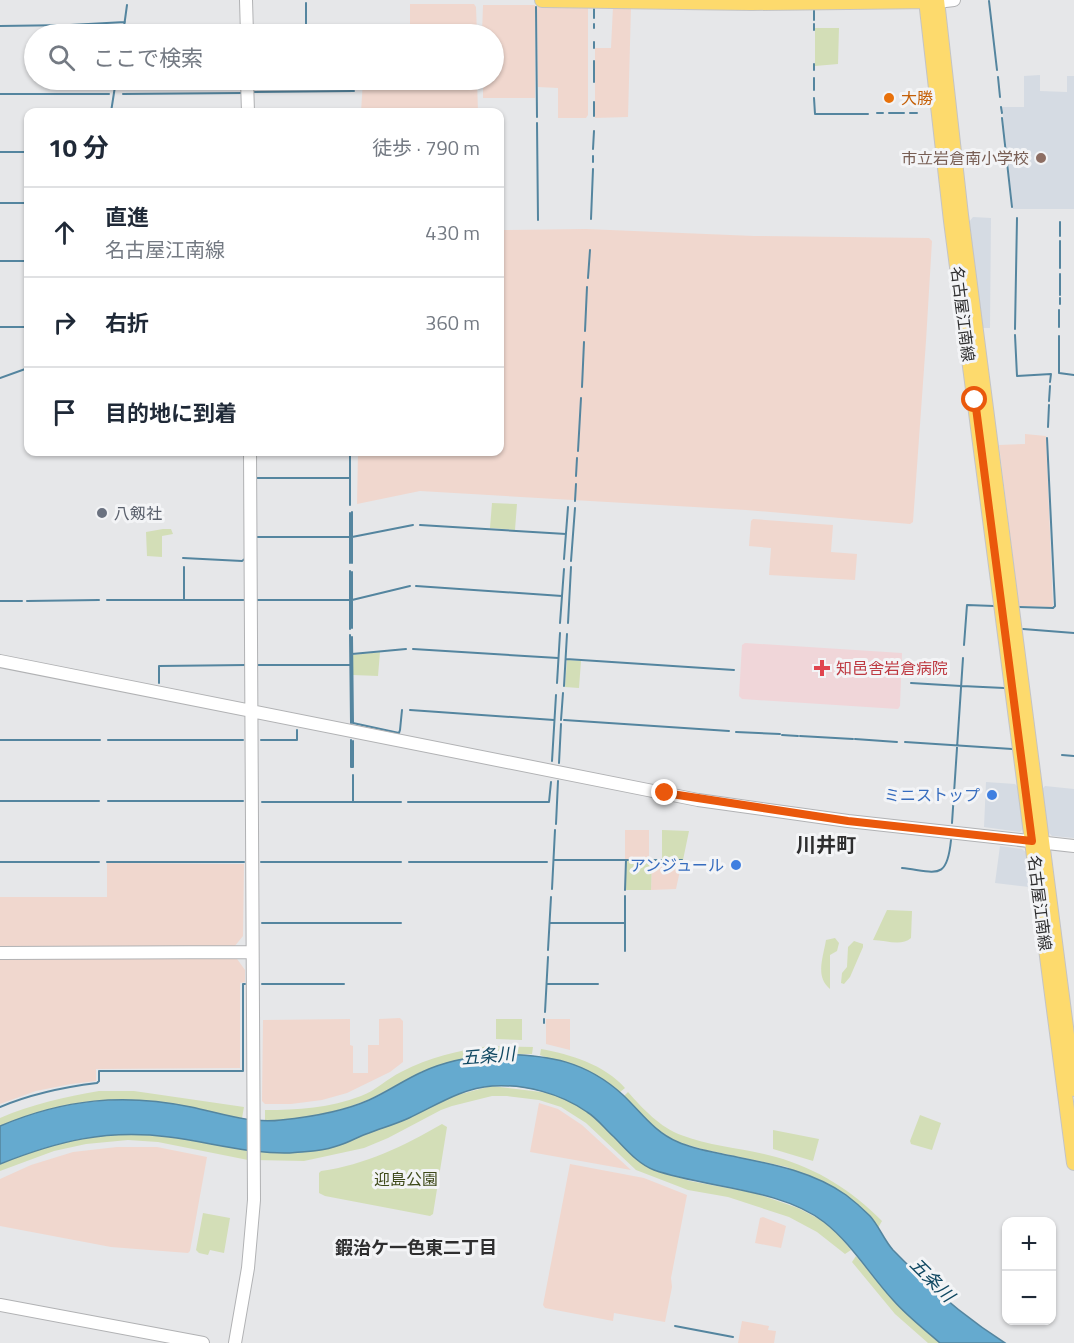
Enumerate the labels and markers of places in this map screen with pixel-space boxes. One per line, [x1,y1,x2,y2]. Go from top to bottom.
place label: 大勝 [901,86,933,110]
marker: 大勝 [882,91,896,105]
place label: 市立岩倉南小学校 [901,146,1029,170]
marker: 市立岩倉南小学校 [1034,151,1048,165]
place label: 八剱社 [114,501,162,525]
marker: 八剱社 [95,506,109,520]
place label: 知邑舎岩倉病院 [836,656,948,680]
marker: 知邑舎岩倉病院 [813,659,831,677]
place label: ミニストップ [884,783,980,807]
marker: ミニストップ [985,788,999,802]
place label: アンジュール [630,853,724,877]
marker: アンジュール [729,858,743,872]

